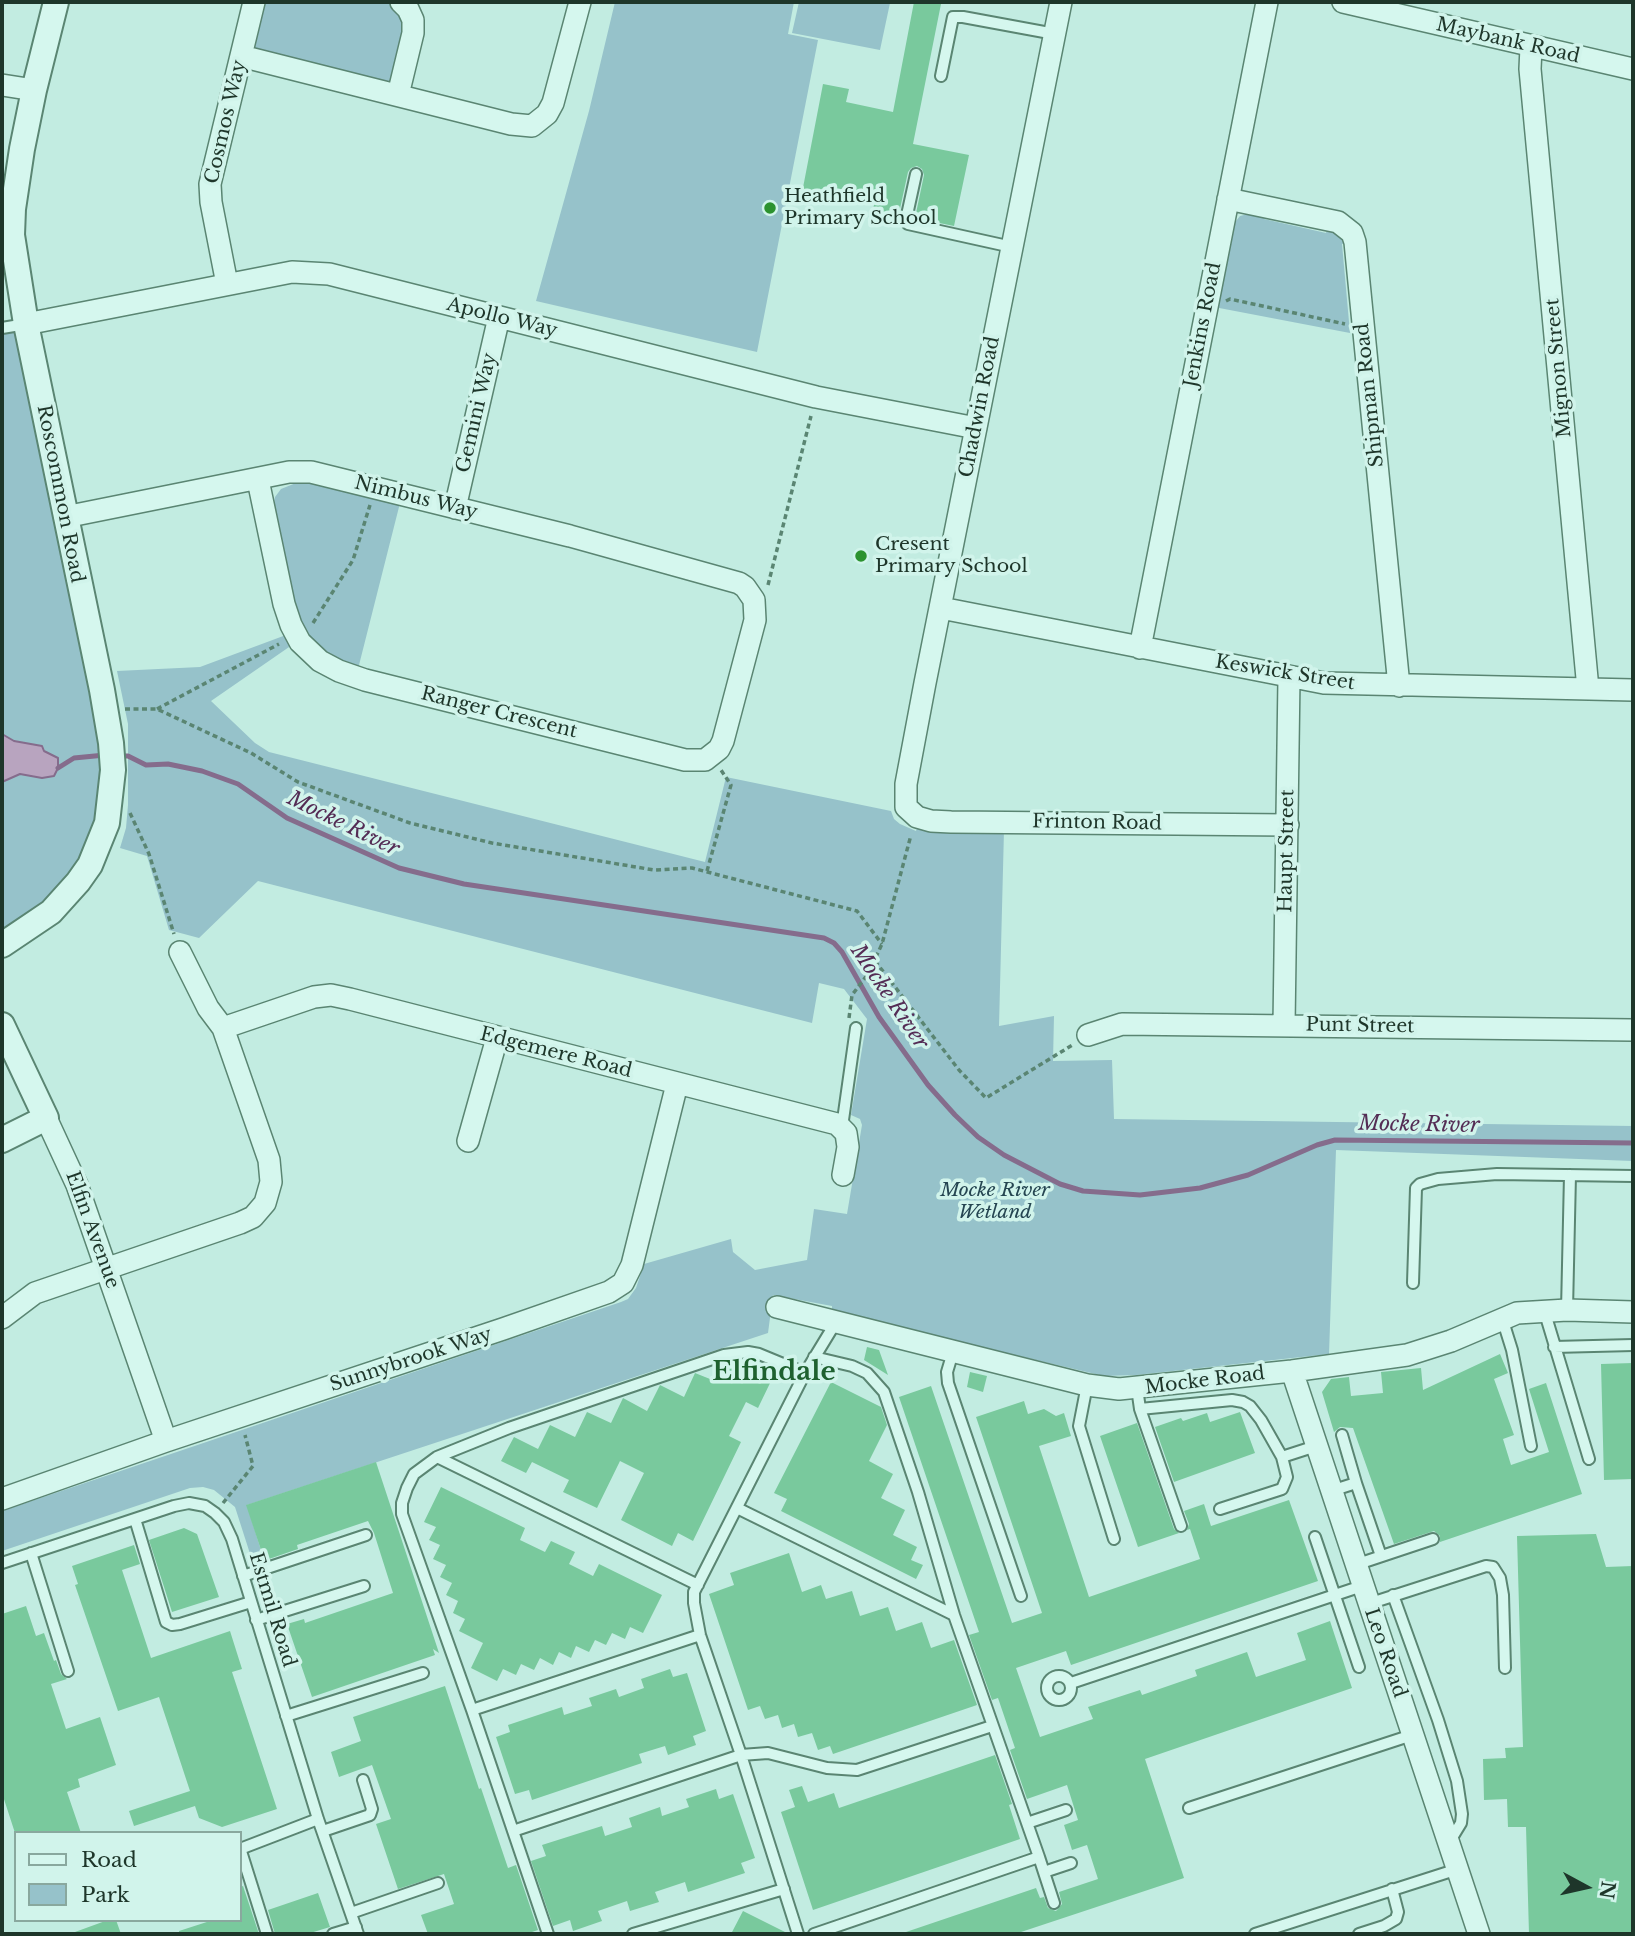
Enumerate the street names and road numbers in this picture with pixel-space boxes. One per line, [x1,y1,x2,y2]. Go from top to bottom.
street label: Maybank Road [1434,13,1582,69]
street label: Cosmos Way [201,58,251,186]
street label: Jenkins Road [1180,261,1226,389]
street label: Apollo Way [444,293,560,343]
street label: Mignon Street [1542,297,1576,439]
street label: Shipman Road [1351,322,1389,468]
street label: Chadwin Road [955,334,1005,480]
street label: Gemini Way [452,351,502,475]
street label: Roscommon Road [32,403,88,585]
street label: Nimbus Way [352,472,480,524]
street label: Keswick Street [1214,651,1356,695]
street label: Ranger Crescent [419,683,579,743]
street label: Haupt Street [1275,789,1299,913]
street label: Frinton Road [1032,810,1162,836]
street label: Punt Street [1305,1014,1415,1038]
street label: Edgemere Road [478,1023,634,1083]
street label: Elfin Avenue [60,1168,124,1292]
street label: Sunnybrook Way [327,1323,495,1397]
street label: Mocke Road [1144,1362,1266,1400]
street label: Estmil Road [244,1550,300,1670]
street label: Leo Road [1359,1605,1411,1701]

